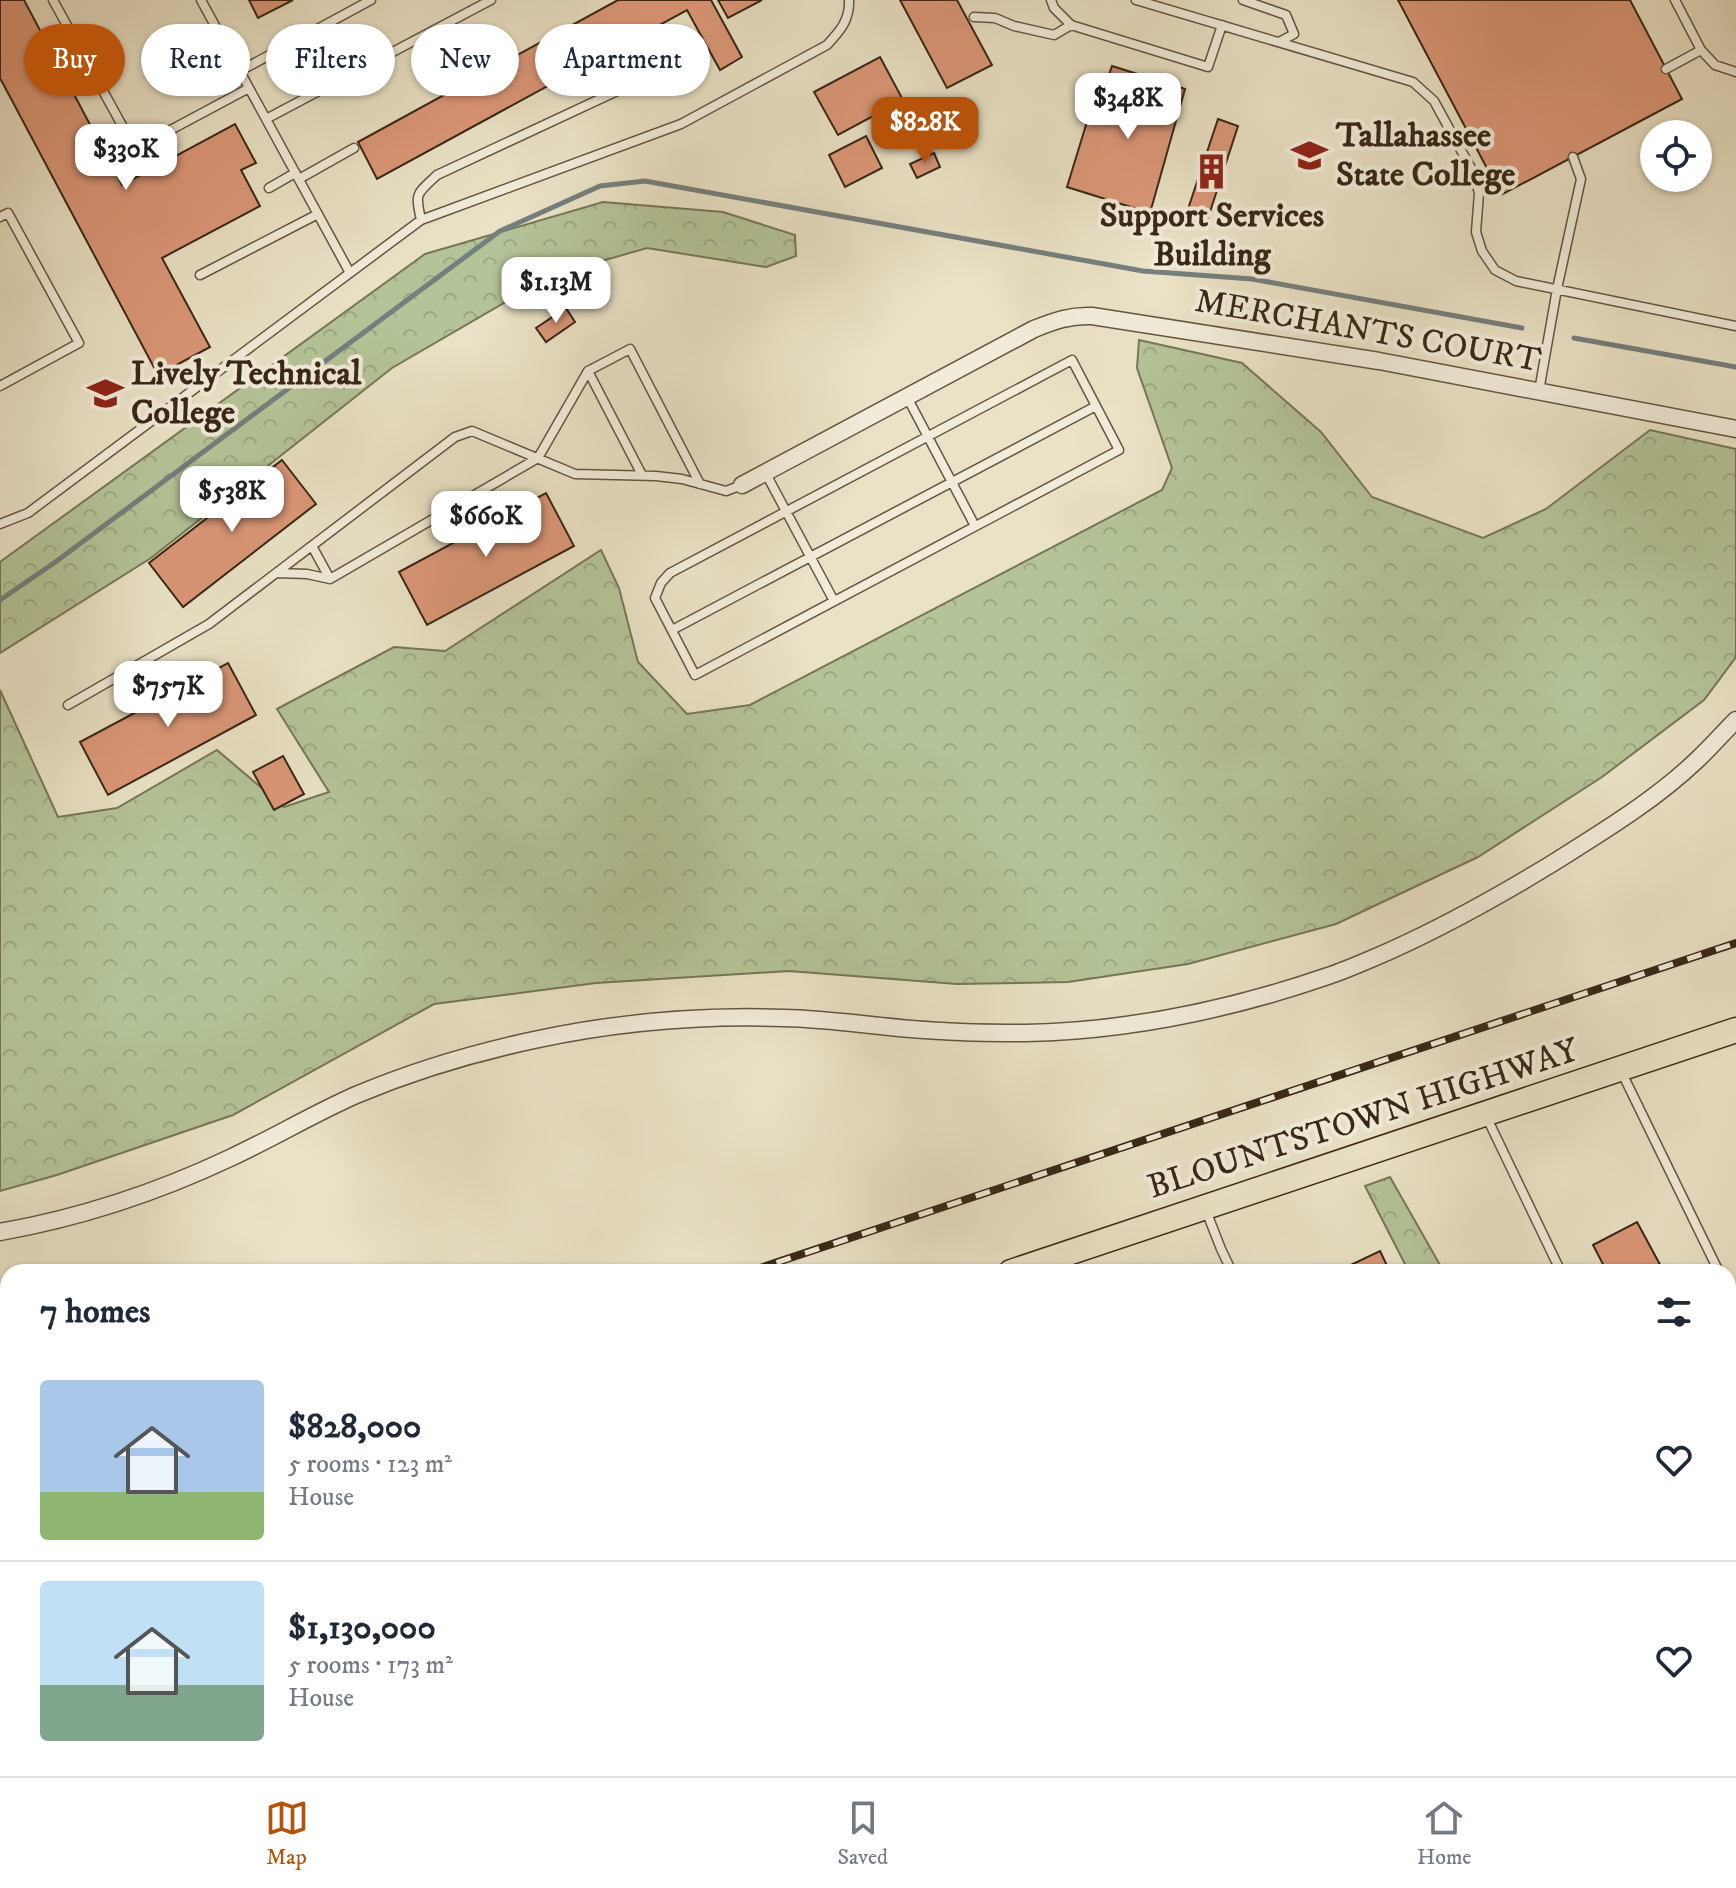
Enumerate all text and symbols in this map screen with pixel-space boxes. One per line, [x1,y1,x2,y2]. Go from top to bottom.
chip: Buy [24,24,125,96]
chip: Rent [141,24,250,96]
chip: Filters [266,24,395,96]
chip: New [411,24,519,96]
chip: Apartment [535,24,710,96]
pin: $348K [1072,73,1184,141]
text: $348K [1093,82,1163,115]
pin: $828K [869,97,981,165]
text: $828K [889,106,961,139]
place label: Tallahassee State College [1335,115,1515,196]
map controls [1640,120,1712,192]
button: locate [1640,120,1712,192]
pin: $330K [70,124,182,192]
text: $330K [93,133,159,166]
school or university icon: Tallahassee State College [1291,137,1329,175]
building icon: Support Services Building [1193,153,1231,191]
place label: Support Services Building [1100,195,1324,276]
pin: $1.13M [491,257,621,325]
text: $1.13M [520,266,592,299]
street label: MERCHANTS COURT [1192,280,1544,382]
place label: Lively Technical College [131,353,362,434]
school or university icon: Lively Technical College [86,375,124,413]
pin: $538K [176,466,288,534]
text: $538K [198,475,266,508]
pin: $660K [430,491,542,559]
text: $660K [449,500,523,533]
pin: $757K [112,661,224,729]
text: $757K [132,670,204,703]
street label: BLOUNTSTOWN HIGHWAY [1142,1029,1584,1209]
icon: filters [1652,1290,1696,1334]
text: 7 homes [40,1291,150,1333]
text: $828,000 [288,1406,421,1448]
icon: home [104,1412,200,1508]
icon: heart [1652,1438,1696,1482]
text: 5 rooms · 123 m² [288,1448,452,1481]
text: House [288,1481,354,1514]
text: $1,130,000 [288,1607,436,1649]
icon: home [104,1613,200,1709]
icon: heart [1652,1639,1696,1683]
text: 5 rooms · 173 m² [288,1649,453,1682]
text: House [288,1682,354,1715]
tab: Map [265,1796,309,1871]
tab: Saved [838,1796,888,1871]
tab: Home [1417,1796,1471,1871]

